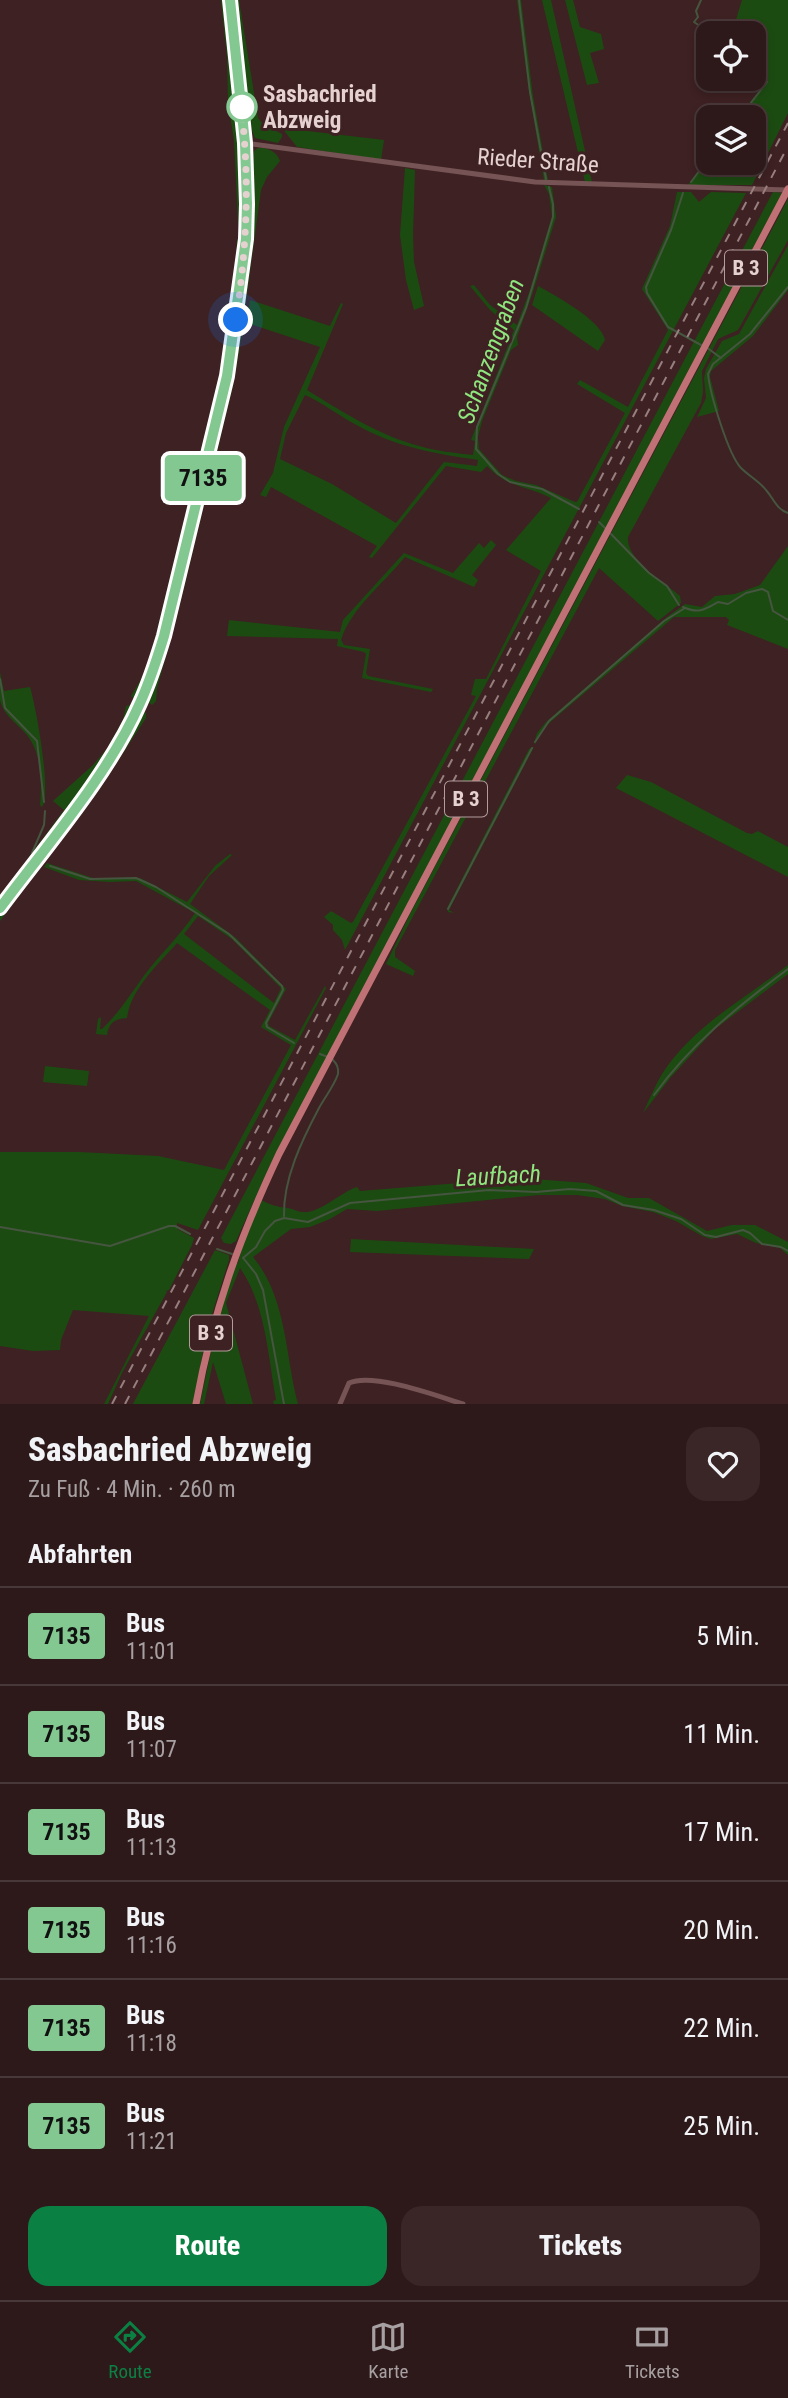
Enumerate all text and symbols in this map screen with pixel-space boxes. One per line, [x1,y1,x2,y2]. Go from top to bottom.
map controls [696,21,766,175]
button: locate [696,21,766,91]
place label: Sasbachried Abzweig [263,81,377,134]
marker: Sasbachried Abzweig [227,92,257,122]
button: layers [696,105,766,175]
street label: Rieder Straße [476,143,600,179]
road number: B 3 [725,250,767,286]
water label: Schanzengraben [452,275,530,427]
your location [218,302,253,337]
line badge: 7135 [154,455,252,501]
text: 7135 [179,464,227,492]
road number: B 3 [445,782,487,816]
water label: Laufbach [455,1160,541,1192]
road number: B 3 [190,1316,232,1350]
button: heart [686,1427,760,1501]
text: Sasbachried Abzweig [28,1430,312,1469]
text: Zu Fuß · 4 Min. · 260 m [28,1476,236,1503]
text: Abfahrten [28,1539,132,1569]
text: Bus [126,1608,165,1638]
text: 5 Min. [696,1621,760,1651]
text: 7135 [42,1622,91,1650]
text: 11:01 [126,1638,177,1665]
text: Bus [126,1706,165,1736]
text: 11 Min. [683,1719,760,1749]
text: 7135 [42,1720,91,1748]
text: 11:07 [126,1736,177,1763]
text: Bus [126,1804,165,1834]
text: 17 Min. [683,1817,760,1847]
text: 7135 [42,1818,91,1846]
text: 11:13 [126,1834,177,1861]
text: Bus [126,1902,165,1932]
text: 20 Min. [683,1915,760,1945]
text: 7135 [42,1916,91,1944]
text: 11:16 [126,1932,177,1959]
text: Bus [126,2000,165,2030]
text: 22 Min. [683,2013,760,2043]
text: 7135 [42,2014,91,2042]
text: 11:18 [126,2030,177,2057]
text: Bus [126,2098,165,2128]
text: 25 Min. [683,2111,760,2141]
text: 7135 [42,2112,91,2140]
text: 11:21 [126,2128,177,2155]
button: Route [28,2206,387,2286]
button: Tickets [401,2206,760,2286]
tab: Route [108,2318,152,2383]
tab: Karte [368,2318,408,2383]
tab: Tickets [625,2318,680,2383]

